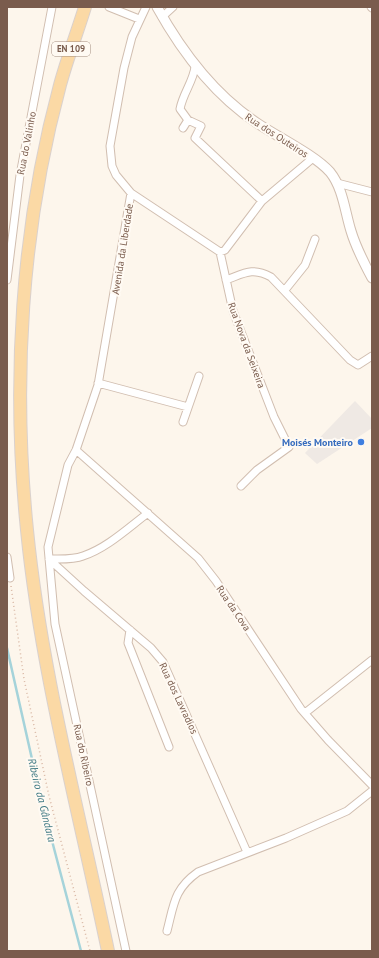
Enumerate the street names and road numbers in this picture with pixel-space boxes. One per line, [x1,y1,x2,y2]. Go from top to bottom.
road number: EN 109 [52,42,90,56]
street label: Rua do Valinho [14,110,39,176]
street label: Rua dos Outeiros [243,110,311,161]
street label: Avenida da Liberdade [109,203,136,296]
street label: Rua Nova da Seixeira [225,300,268,390]
street label: Rua da Cova [214,583,254,634]
street label: Rua dos Lavradios [156,660,201,736]
street label: Rua do Ribeiro [71,723,96,787]

